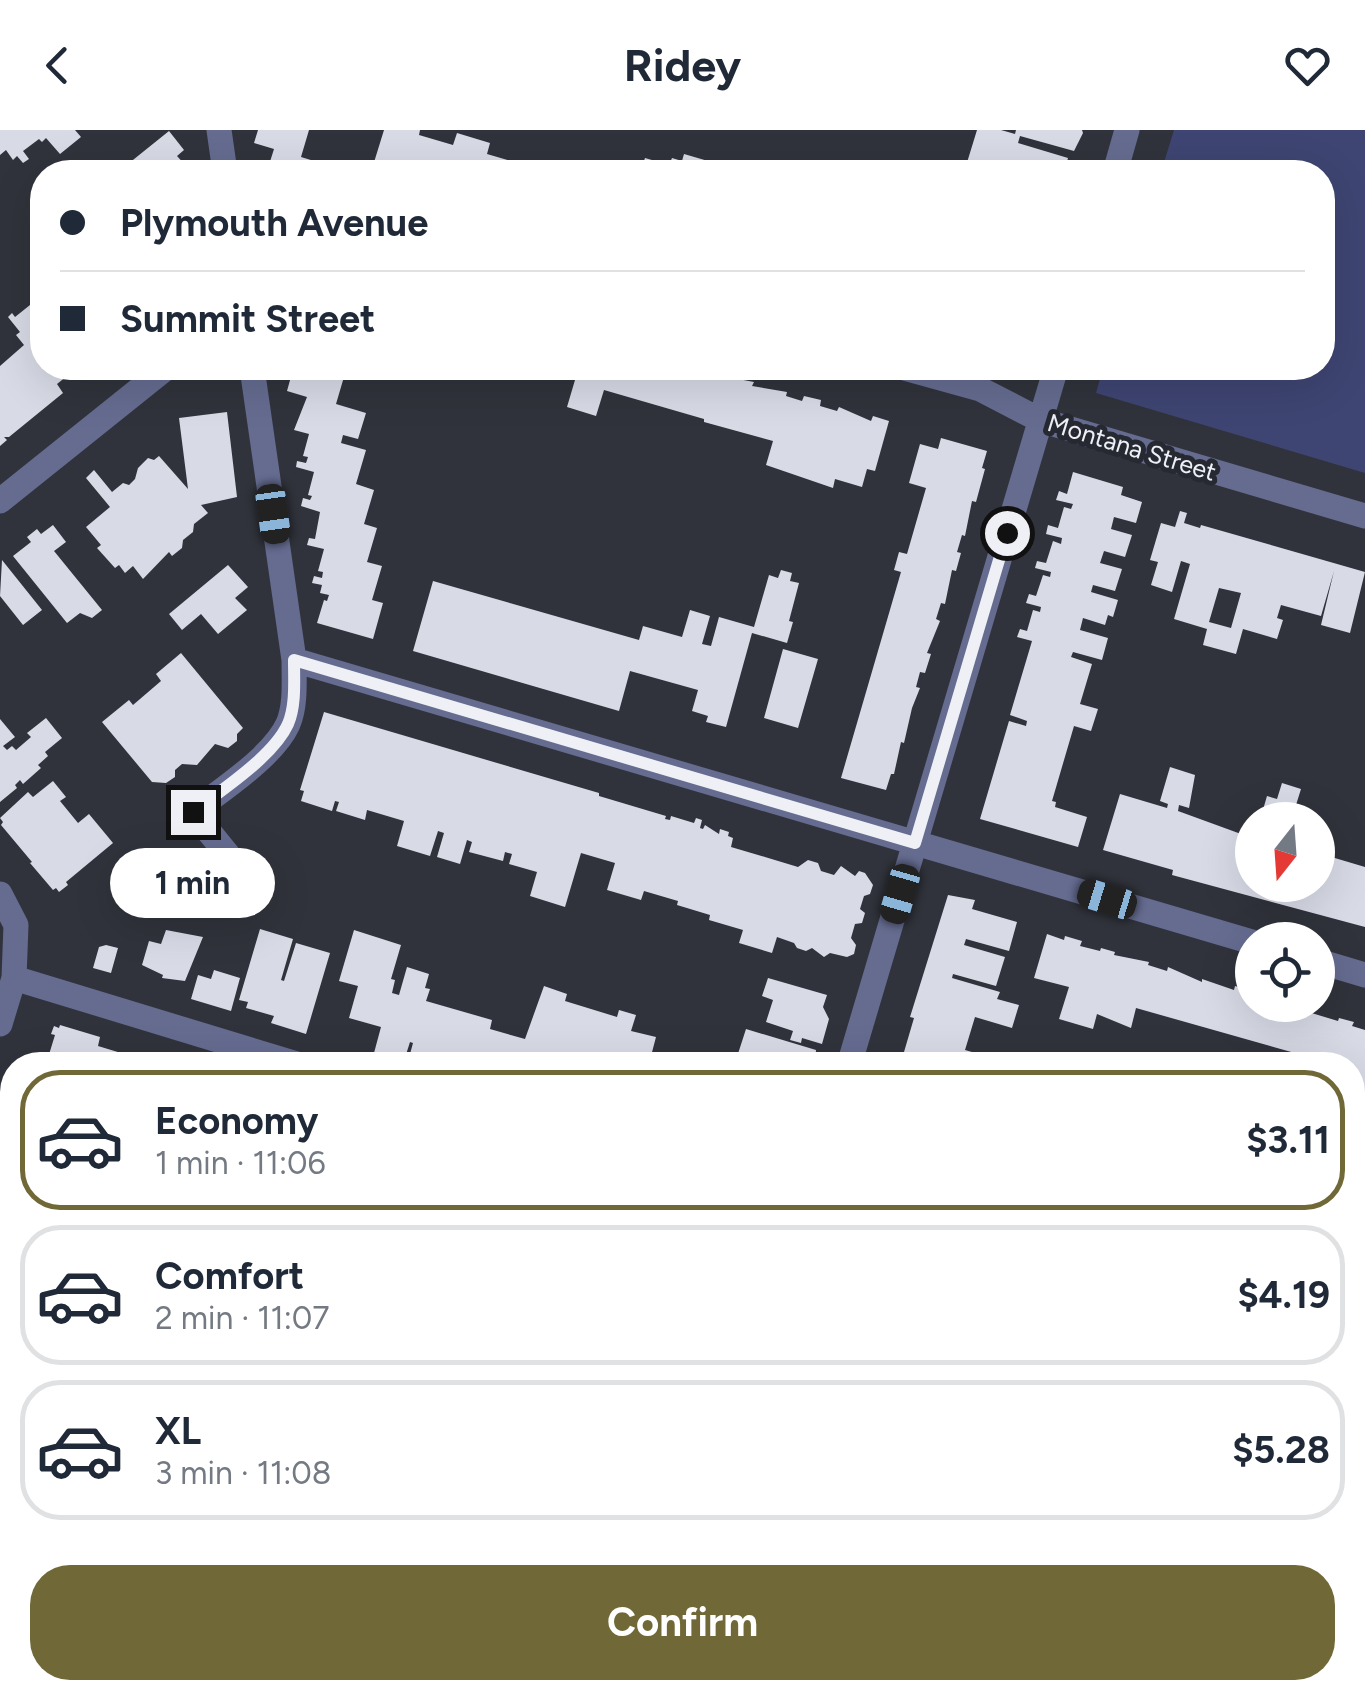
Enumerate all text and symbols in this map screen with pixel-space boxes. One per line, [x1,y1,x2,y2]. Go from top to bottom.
icon: back [30,38,85,93]
text: Ridey [624,38,741,92]
icon: heart [1280,38,1335,93]
text: Plymouth Avenue [120,200,428,246]
text: Summit Street [120,296,375,342]
street label: Montana Street [1044,407,1220,487]
car [254,482,292,546]
route start [985,511,1030,556]
route end [171,790,216,835]
north arrow [1235,802,1335,902]
map controls [1235,802,1335,1022]
callout: 1 min [110,847,276,917]
car [877,861,923,927]
text: 1 min [155,864,230,902]
car [1074,876,1140,922]
button: locate [1235,922,1335,1022]
icon: car [35,1095,125,1185]
text: Economy [155,1098,318,1144]
text: $3.11 [1246,1117,1330,1163]
text: 1 min · 11:06 [155,1144,326,1182]
icon: car [35,1250,125,1340]
text: Comfort [155,1253,304,1299]
text: $4.19 [1237,1272,1330,1318]
text: 2 min · 11:07 [155,1299,329,1337]
icon: car [35,1405,125,1495]
text: XL [155,1408,201,1454]
text: $5.28 [1232,1427,1330,1473]
text: 3 min · 11:08 [155,1454,331,1492]
button: Confirm [30,1565,1335,1680]

